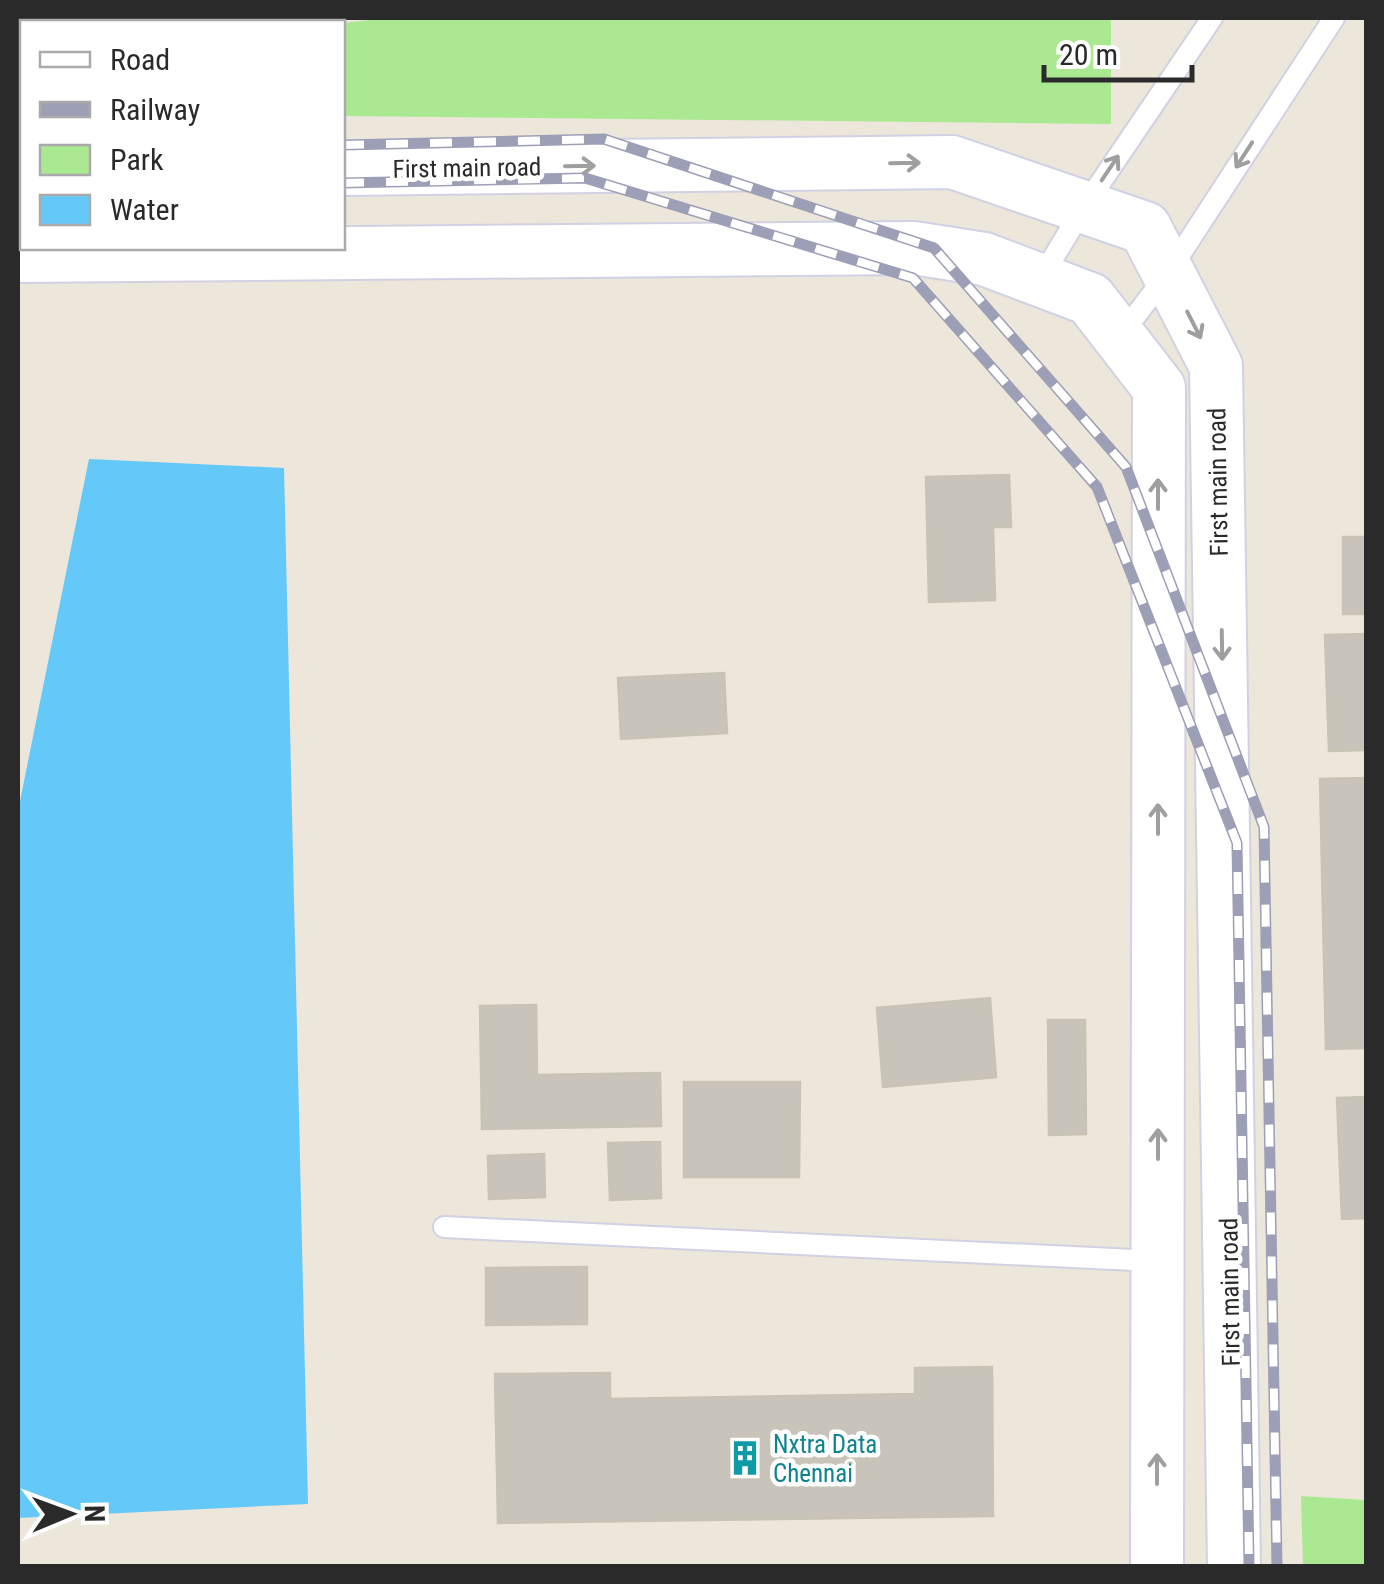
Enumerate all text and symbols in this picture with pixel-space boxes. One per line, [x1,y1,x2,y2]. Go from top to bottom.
legend [20,20,345,250]
scale bar [1044,20,1192,82]
text: 20 m [1059,37,1118,72]
text: Road [110,42,170,77]
text: Railway [110,92,200,127]
one-way arrow [1234,141,1255,169]
text: Park [110,142,164,177]
street label: First main road [392,152,542,184]
one-way arrow [888,153,920,172]
one-way arrow [1100,155,1121,183]
one-way arrow [563,157,595,176]
text: Water [110,192,179,227]
one-way arrow [1186,309,1205,339]
street label: First main road [1202,407,1234,557]
one-way arrow [1149,479,1168,511]
one-way arrow [1212,628,1232,660]
one-way arrow [1148,804,1168,836]
one-way arrow [1148,1129,1168,1162]
street label: First main road [1214,1217,1246,1367]
place label: Nxtra Data Chennai [773,1430,877,1488]
building icon: Nxtra Data Chennai [726,1439,764,1477]
one-way arrow [1148,1454,1166,1486]
north arrow [20,1464,120,1564]
text: N [78,1505,111,1522]

